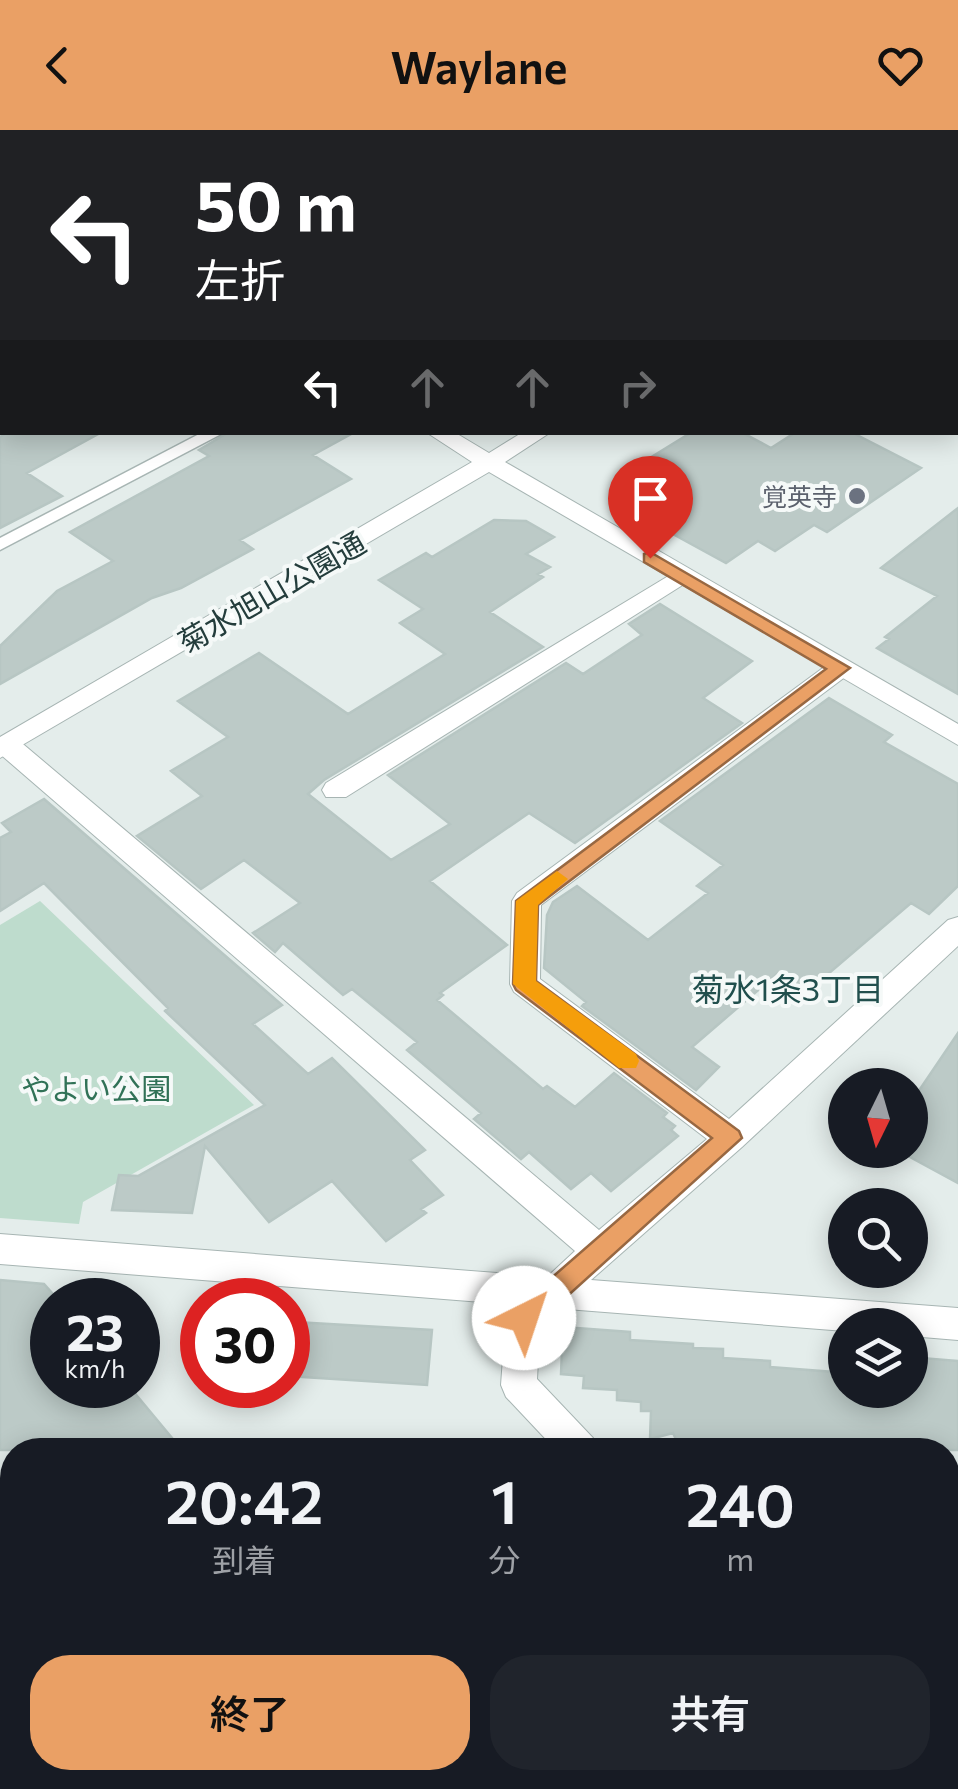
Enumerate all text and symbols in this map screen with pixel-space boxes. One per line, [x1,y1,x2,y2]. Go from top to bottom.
icon: back [30,38,85,93]
text: Waylane [390,38,568,93]
icon: heart [873,38,928,93]
text: 50 m [195,160,357,245]
icon: left [30,170,160,300]
text: 左折 [195,251,285,306]
icon: left [295,360,350,415]
icon: ahead [400,360,455,415]
icon: ahead [505,360,560,415]
icon: right [610,360,665,415]
pin [608,456,693,559]
icon: arrive [623,471,678,526]
place label: 覚英寺 [762,481,837,511]
marker: 覚英寺 [846,485,868,507]
street label: 菊水旭山公園通 [171,522,371,660]
district label: 菊水1条3丁目 [692,968,884,1008]
north arrow [828,1068,928,1168]
map controls [828,1068,928,1408]
park label: やよい公園 [21,1069,171,1106]
button: search [828,1188,928,1288]
position arrow [472,1266,576,1370]
speed limit sign: 30 [180,1278,310,1408]
text: 23 [66,1300,124,1361]
button: layers [828,1308,928,1408]
text: km/h [65,1353,125,1383]
text: 20:42 [165,1463,323,1536]
text: 1 [491,1463,518,1536]
text: 240 [686,1466,795,1539]
text: m [726,1538,754,1578]
text: 到着 [212,1539,276,1579]
text: 分 [489,1539,521,1579]
button: 終了 [30,1655,470,1770]
button: 共有 [490,1655,930,1770]

